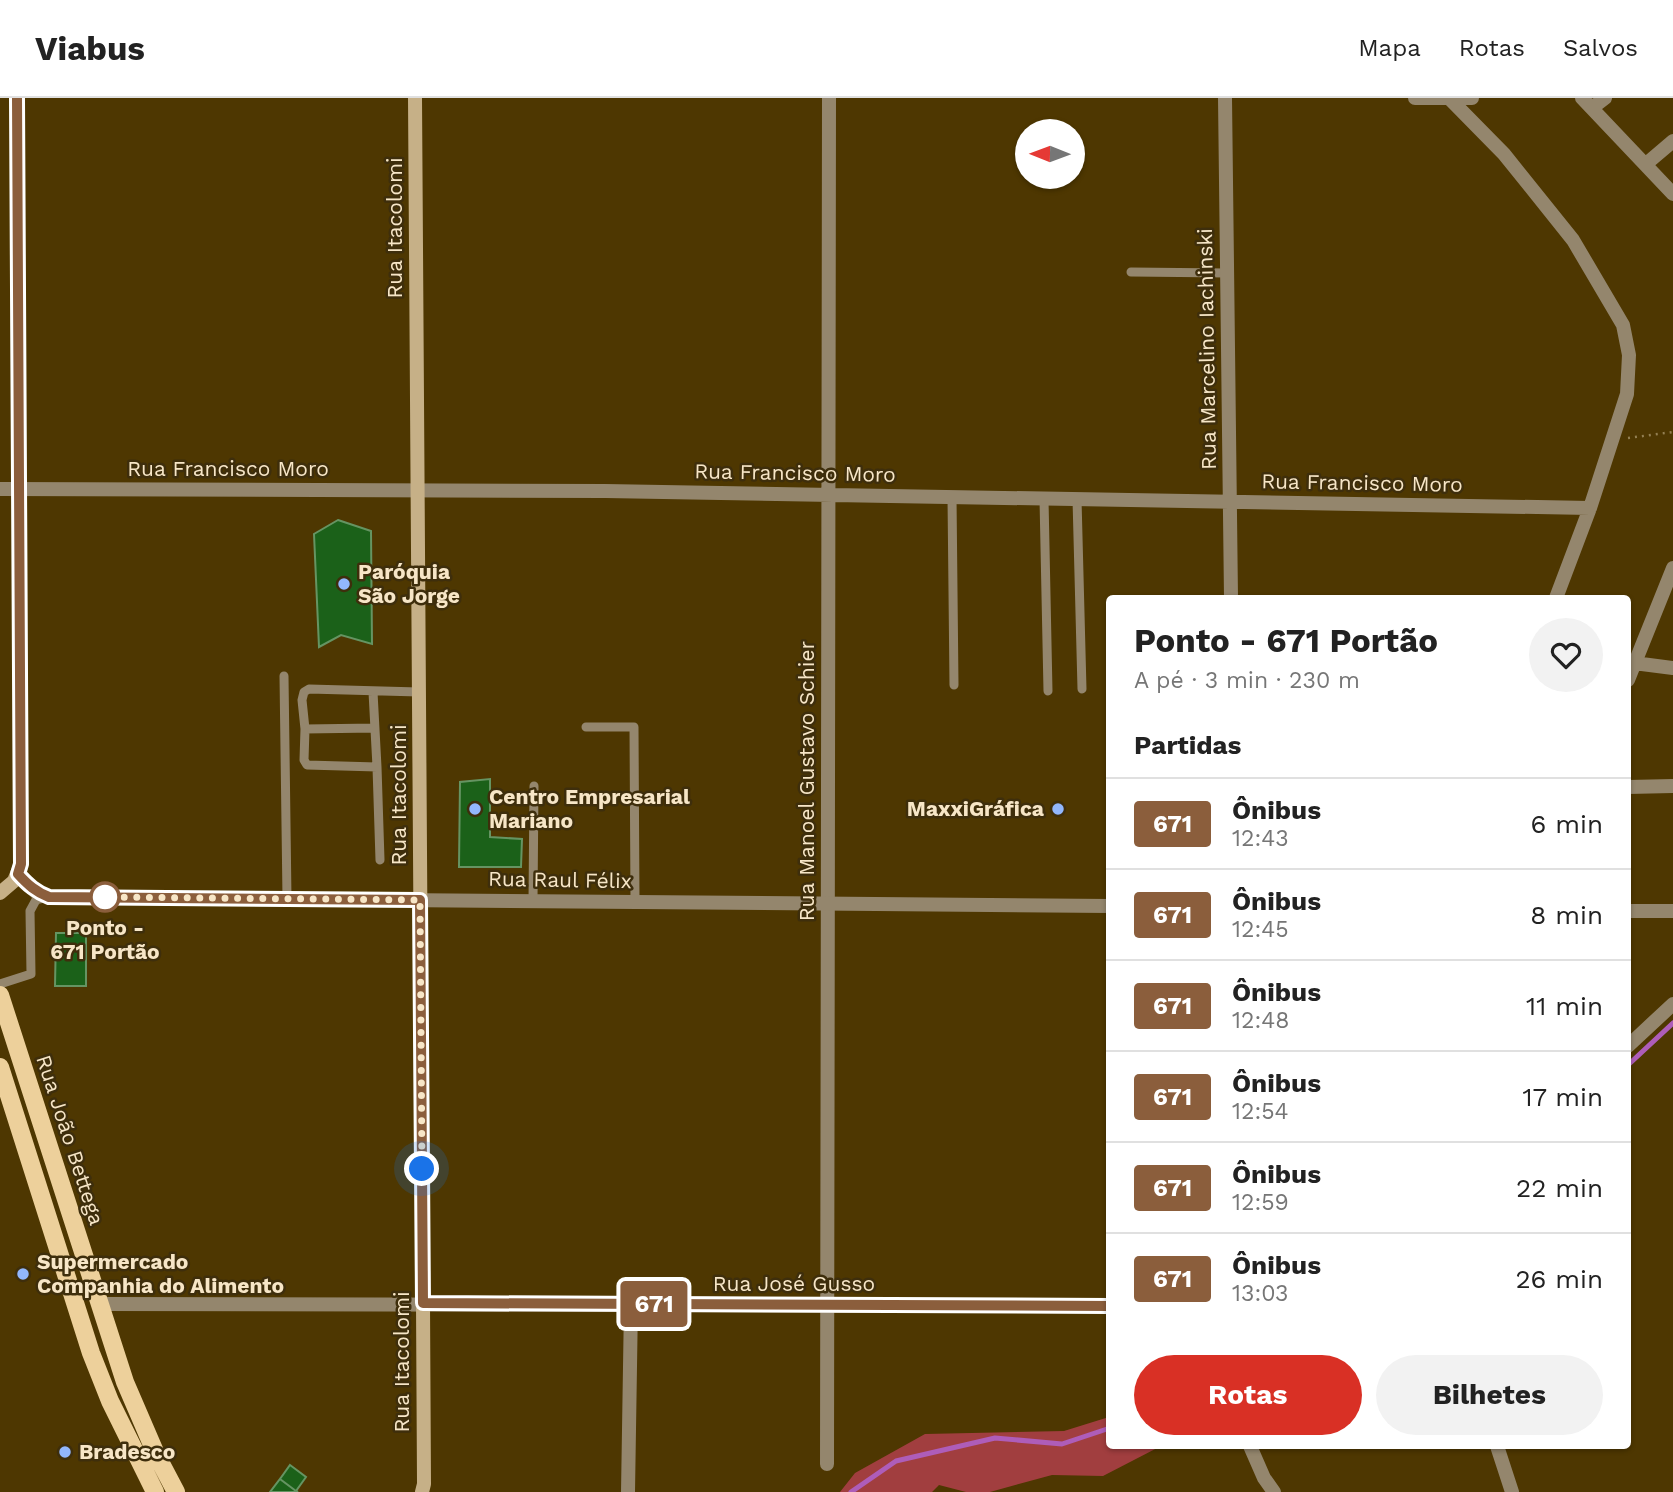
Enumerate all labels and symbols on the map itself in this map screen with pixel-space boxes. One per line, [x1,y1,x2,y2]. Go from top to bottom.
north arrow [1015,119,1085,189]
street label: Rua Itacolomi [382,157,407,299]
street label: Rua Marcelino Iachinski [1192,228,1221,470]
street label: Rua Francisco Moro [127,456,329,481]
street label: Rua Francisco Moro [694,458,896,487]
street label: Rua Francisco Moro [1261,468,1463,497]
place label: Paróquia São Jorge [358,559,460,608]
marker: Paróquia São Jorge [336,576,352,592]
street label: Rua Manoel Gustavo Schier [794,640,819,921]
street label: Rua Itacolomi [386,724,411,866]
place label: Centro Empresarial Mariano [489,784,690,833]
place label: MaxxiGráfica [907,796,1045,821]
marker: Centro Empresarial Mariano [467,801,483,817]
marker: MaxxiGráfica [1050,801,1066,817]
street label: Rua Raul Félix [488,866,632,893]
marker: Ponto - 671 Portão [90,882,120,912]
place label: Ponto - 671 Portão [50,915,160,964]
street label: Rua João Bettega [31,1051,110,1228]
your location [404,1151,439,1186]
place label: Supermercado Companhia do Alimento [37,1249,284,1298]
marker: Supermercado Companhia do Alimento [15,1266,31,1282]
street label: Rua José Gusso [713,1271,875,1296]
line badge: 671 [614,1281,694,1327]
street label: Rua Itacolomi [389,1291,414,1433]
place label: Bradesco [79,1439,175,1464]
marker: Bradesco [57,1444,73,1460]

